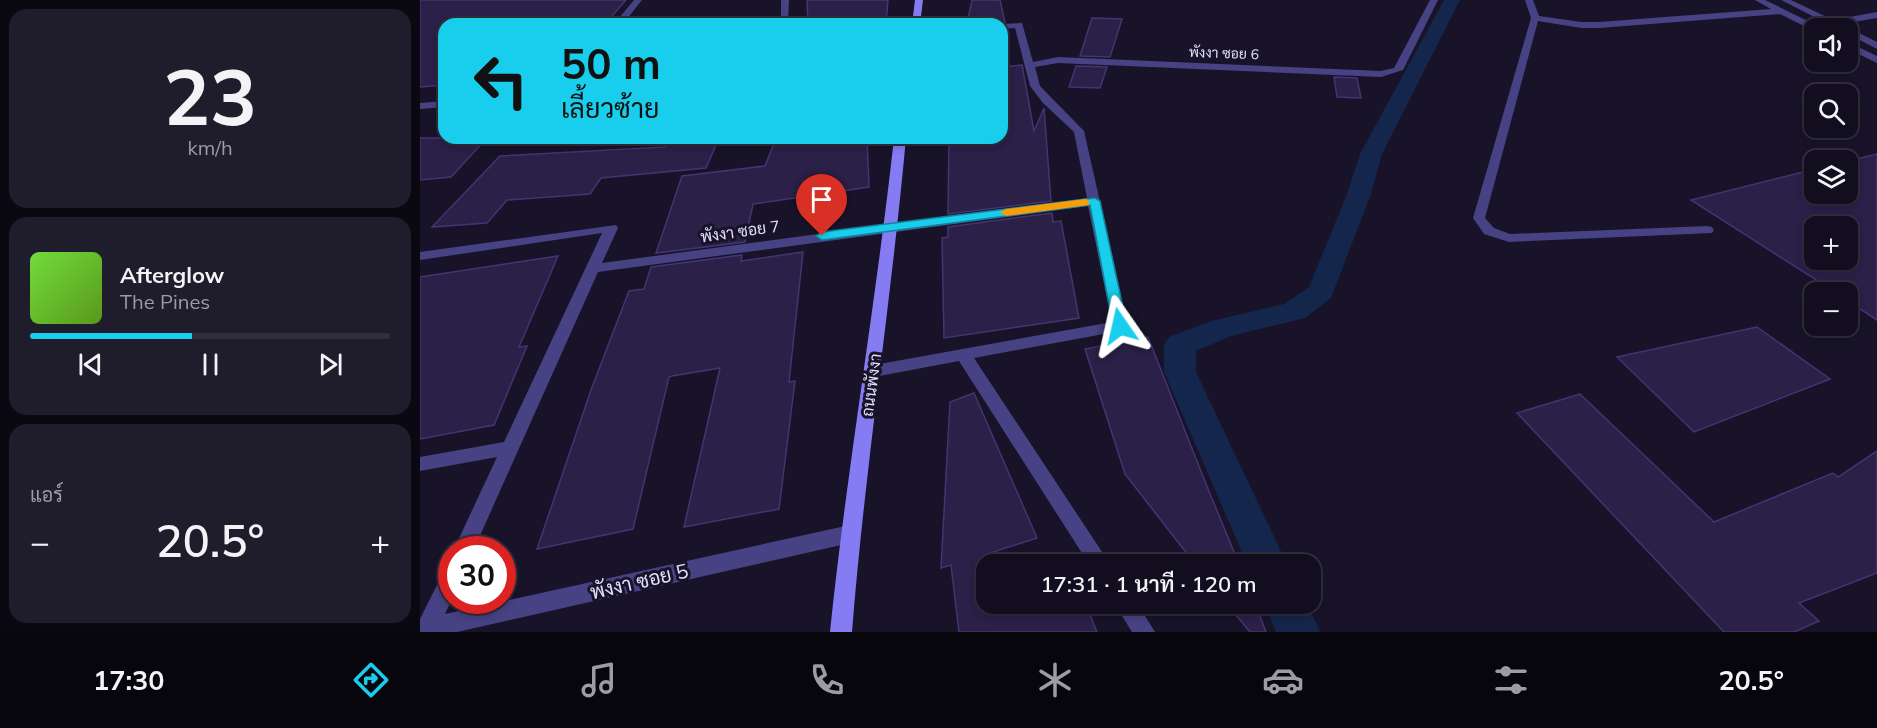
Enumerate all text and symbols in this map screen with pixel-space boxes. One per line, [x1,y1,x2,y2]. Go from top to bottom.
map controls [1804,18,1858,336]
button: sound [1804,18,1858,72]
text: 50 m [561,37,661,90]
icon: left [462,42,540,120]
street label: พังงา ซอย 6 [1189,43,1259,63]
text: 23 [163,47,257,145]
button: search [1804,84,1858,138]
text: เลี้ยวซ้าย [561,91,659,125]
text: km/h [187,135,233,160]
button: layers [1804,150,1858,204]
pin [796,174,847,236]
icon: arrive [805,183,838,216]
street label: พังงา ซอย 7 [699,216,781,246]
button: + [1804,216,1858,270]
text: Afterglow [120,261,224,289]
button: − [1804,282,1858,336]
text: The Pines [120,289,210,314]
position arrow [1088,294,1152,358]
icon: previous [74,348,107,381]
icon: pause [194,348,227,381]
icon: next [314,348,347,381]
street label: ถนนพังงา [857,352,885,418]
text: แอร์ [30,482,63,507]
text: 20.5° [156,512,264,568]
text: − [30,521,50,562]
text: + [370,521,390,562]
speed limit sign: 30 [438,536,516,614]
street label: พังงา ซอย 5 [587,558,691,604]
text: 17:31 · 1 นาที · 120 m [1040,570,1257,598]
icon: directions [350,659,392,701]
icon: music [578,659,620,701]
icon: phone [806,659,848,701]
icon: climate [1034,659,1076,701]
icon: car [1262,659,1304,701]
icon: filters [1490,659,1532,701]
text: 17:30 [93,663,164,697]
text: 20.5° [1718,663,1784,697]

